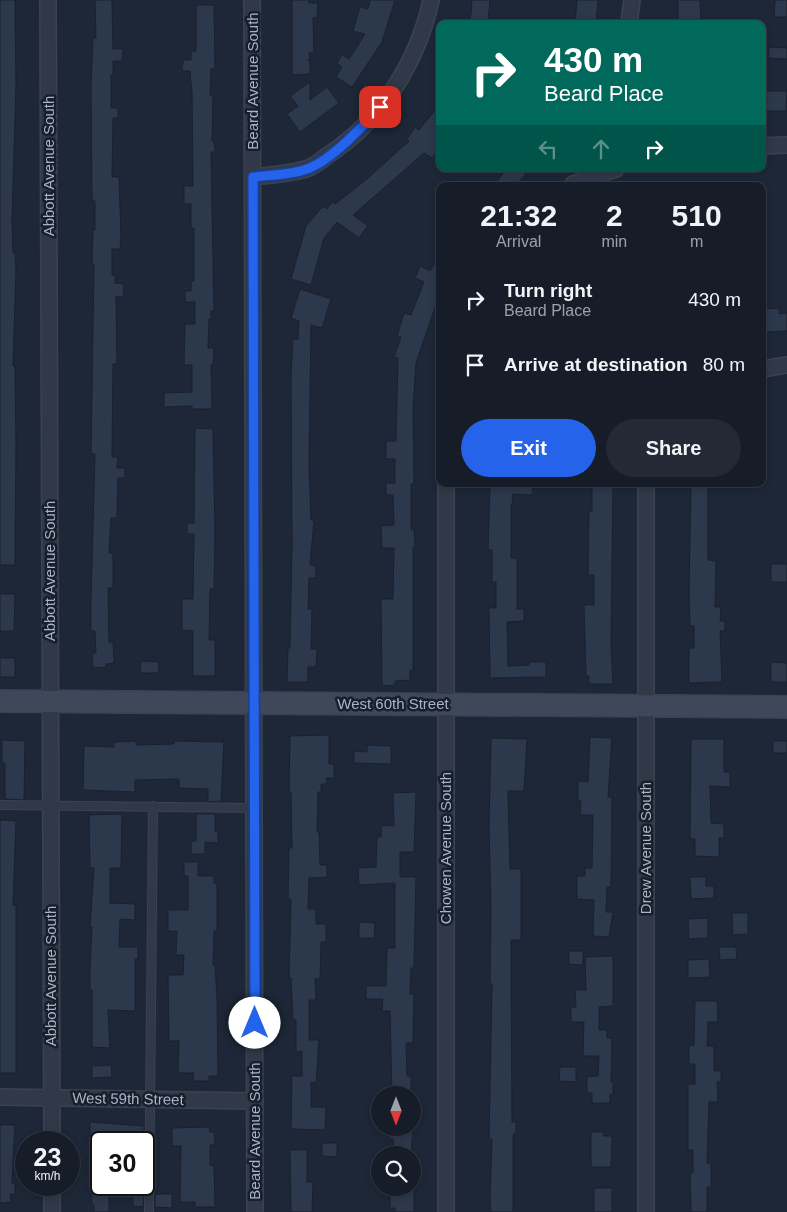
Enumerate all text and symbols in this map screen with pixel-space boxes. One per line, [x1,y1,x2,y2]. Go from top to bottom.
street label: Beard Avenue South [244,12,261,150]
icon: right [461,40,526,105]
text: 430 m [544,40,643,79]
text: Beard Place [544,81,664,106]
pin [359,86,401,128]
icon: arrive [366,93,394,121]
street label: Abbott Avenue South [40,96,57,236]
icon: left [534,135,562,163]
icon: ahead [587,135,615,163]
icon: right [640,135,668,163]
text: 21:32 [480,199,557,232]
text: 2 [606,199,623,232]
text: 510 [672,199,722,232]
text: Arrival [496,233,541,250]
text: min [601,233,627,250]
text: m [690,233,703,250]
text: Turn right [504,280,592,301]
icon: right [461,286,489,314]
text: 430 m [688,289,741,310]
text: Beard Place [504,302,591,319]
icon: arrive [461,351,489,379]
text: Arrive at destination [504,354,688,375]
text: 80 m [703,354,745,375]
button: Exit [461,419,596,477]
button: Share [606,419,741,477]
street label: Abbott Avenue South [41,501,58,641]
street label: West 60th Street [337,695,450,712]
street label: Chowen Avenue South [437,772,454,924]
street label: Drew Avenue South [637,782,654,914]
street label: Abbott Avenue South [42,906,59,1046]
position arrow [228,996,280,1048]
street label: Beard Avenue South [246,1062,263,1200]
north arrow [371,1086,421,1136]
map controls [371,1086,421,1196]
street label: West 59th Street [72,1089,185,1108]
speed limit sign: 30 [90,1131,155,1196]
text: 23 [34,1143,61,1171]
button: search [371,1146,421,1196]
text: km/h [34,1169,61,1183]

